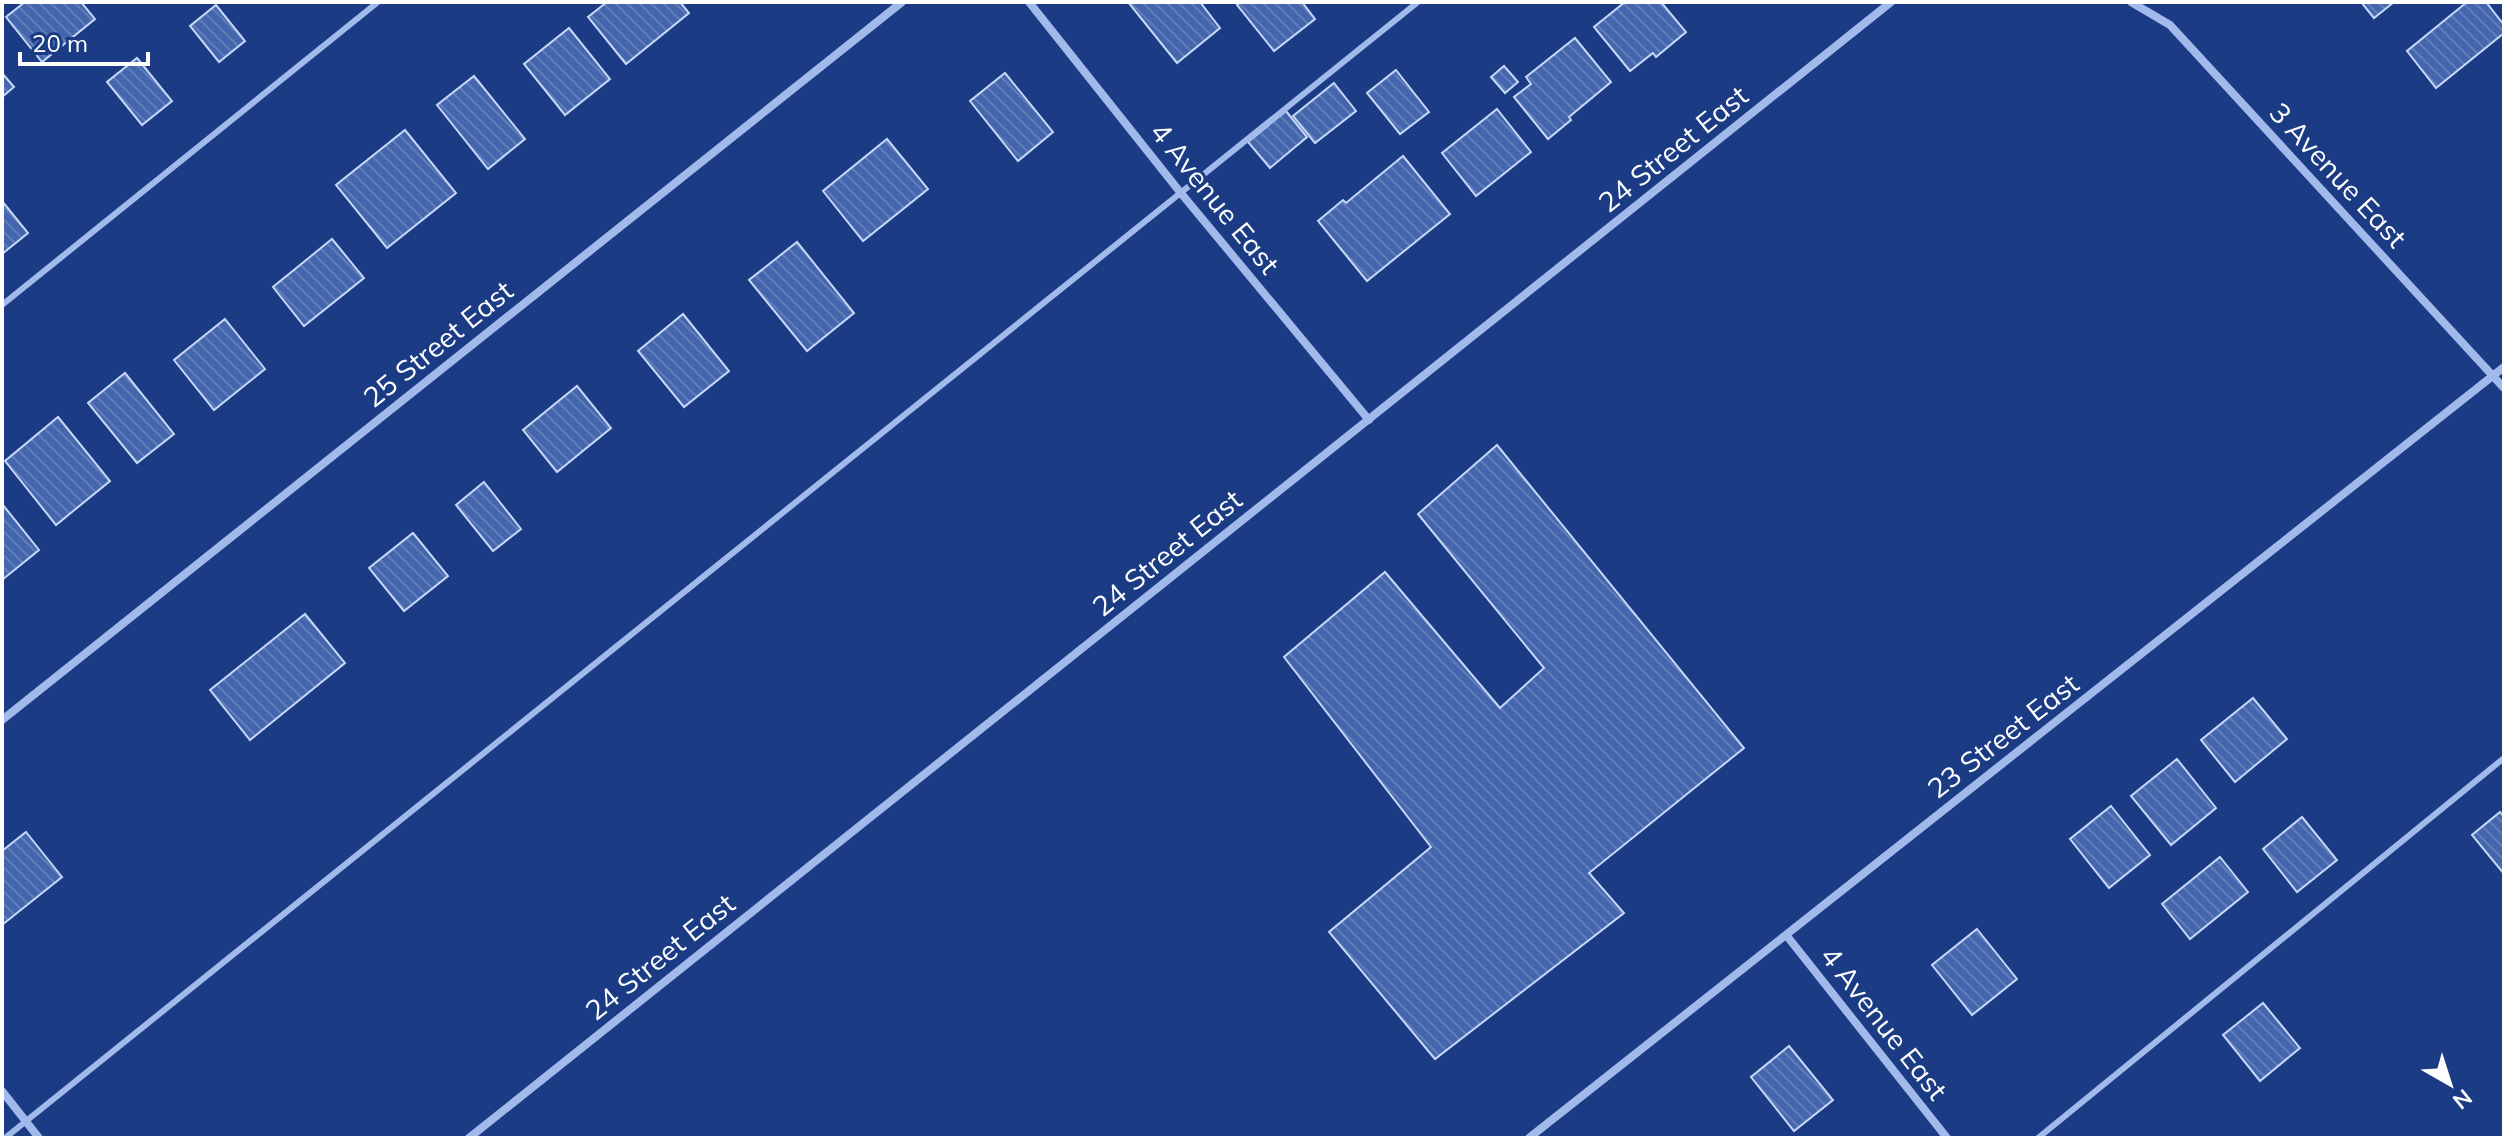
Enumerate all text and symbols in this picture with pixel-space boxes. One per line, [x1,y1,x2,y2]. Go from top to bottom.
scale bar [20,16,148,66]
text: 20 m [32,28,88,58]
street label: 24 Street East [1591,78,1755,220]
street label: 3 Avenue East [2262,95,2415,255]
street label: 4 Avenue East [1143,115,1287,281]
street label: 25 Street East [356,273,520,415]
street label: 24 Street East [1085,482,1249,624]
street label: 23 Street East [1920,666,2085,805]
street label: 24 Street East [578,886,742,1028]
street label: 4 Avenue East [1813,939,1955,1107]
north arrow [2410,1044,2490,1124]
text: N [2447,1083,2478,1116]

